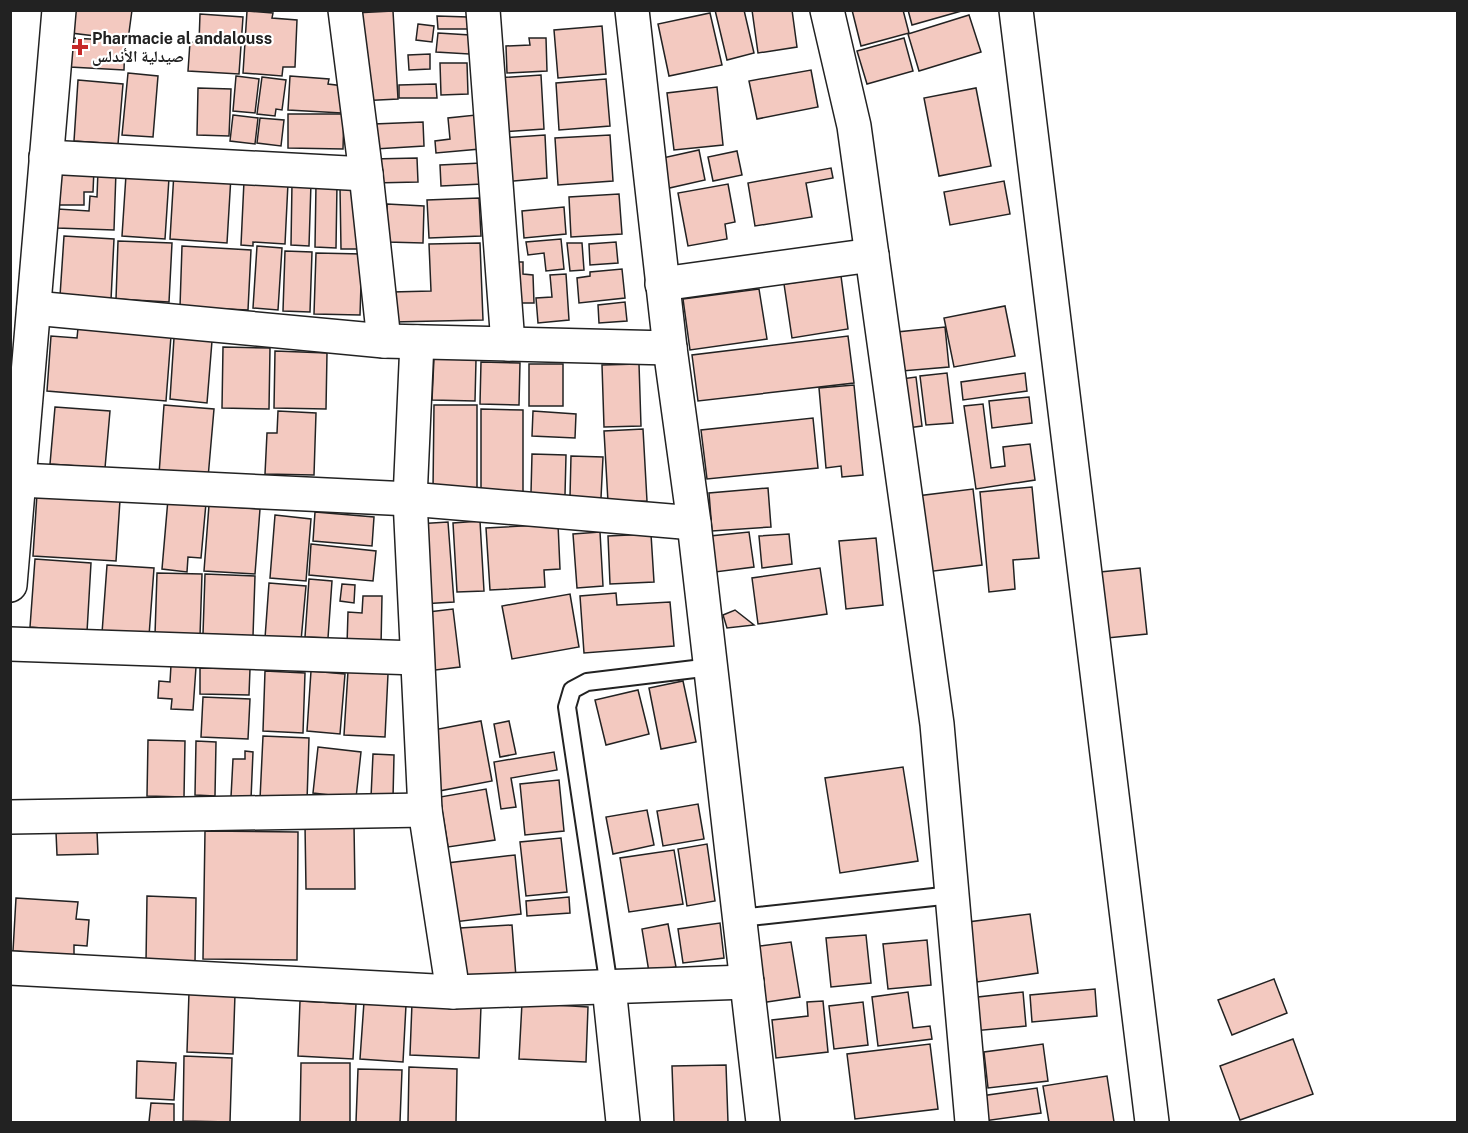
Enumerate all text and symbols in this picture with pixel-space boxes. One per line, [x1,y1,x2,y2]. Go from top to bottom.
place label: Pharmacie al andalouss صيدلية الأندلس [92,29,272,66]
marker: Pharmacie al andalouss صيدلية الأندلس [73,40,87,54]

